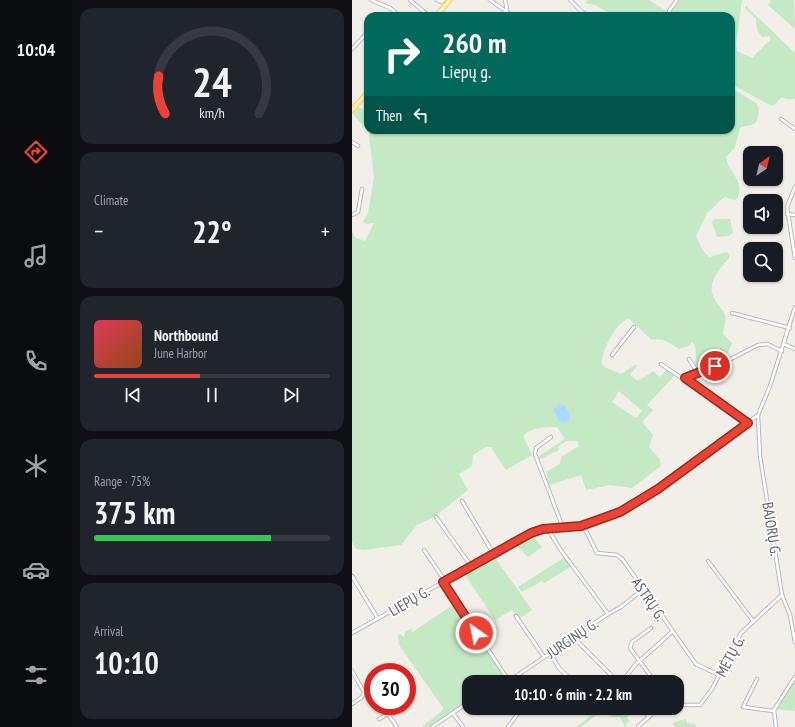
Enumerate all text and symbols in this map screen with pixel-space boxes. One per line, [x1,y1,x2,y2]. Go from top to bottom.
text: 260 m [442,24,506,61]
icon: right [376,28,428,80]
text: 10:04 [17,38,55,61]
text: 24 [192,55,232,108]
text: Liepų g. [442,60,491,83]
text: km/h [199,102,225,121]
icon: left [410,104,432,126]
text: Then [376,106,402,125]
icon: directions [22,138,50,166]
north arrow [743,146,783,186]
map controls [743,146,783,282]
text: Climate [94,192,128,209]
button: sound [743,194,783,234]
text: 22° [192,212,232,251]
text: − [94,217,103,245]
text: + [321,217,330,245]
icon: music [22,242,50,270]
button: search [743,242,783,282]
text: Northbound [154,326,218,345]
text: June Harbor [154,345,207,362]
icon: phone [22,347,50,375]
pin [698,349,732,383]
icon: arrive [704,355,726,377]
icon: previous [122,384,144,406]
icon: pause [201,384,223,406]
icon: next [280,384,302,406]
icon: climate [22,452,50,480]
text: Range · 75% [94,473,150,490]
text: 375 km [94,493,175,532]
street label: BAJORŲ G. [758,501,786,558]
icon: car [22,556,50,584]
street label: ASTRŲ G. [628,574,671,625]
street label: LIEPŲ G. [385,582,433,620]
position arrow [455,612,497,654]
street label: JURGINŲ G. [542,614,602,663]
text: Arrival [94,623,123,640]
street label: MĖTŲ G. [711,632,749,680]
text: 10:10 [94,643,159,682]
icon: filters [22,661,50,689]
speed limit sign: 30 [364,663,416,715]
text: 10:10 · 6 min · 2.2 km [514,685,632,704]

